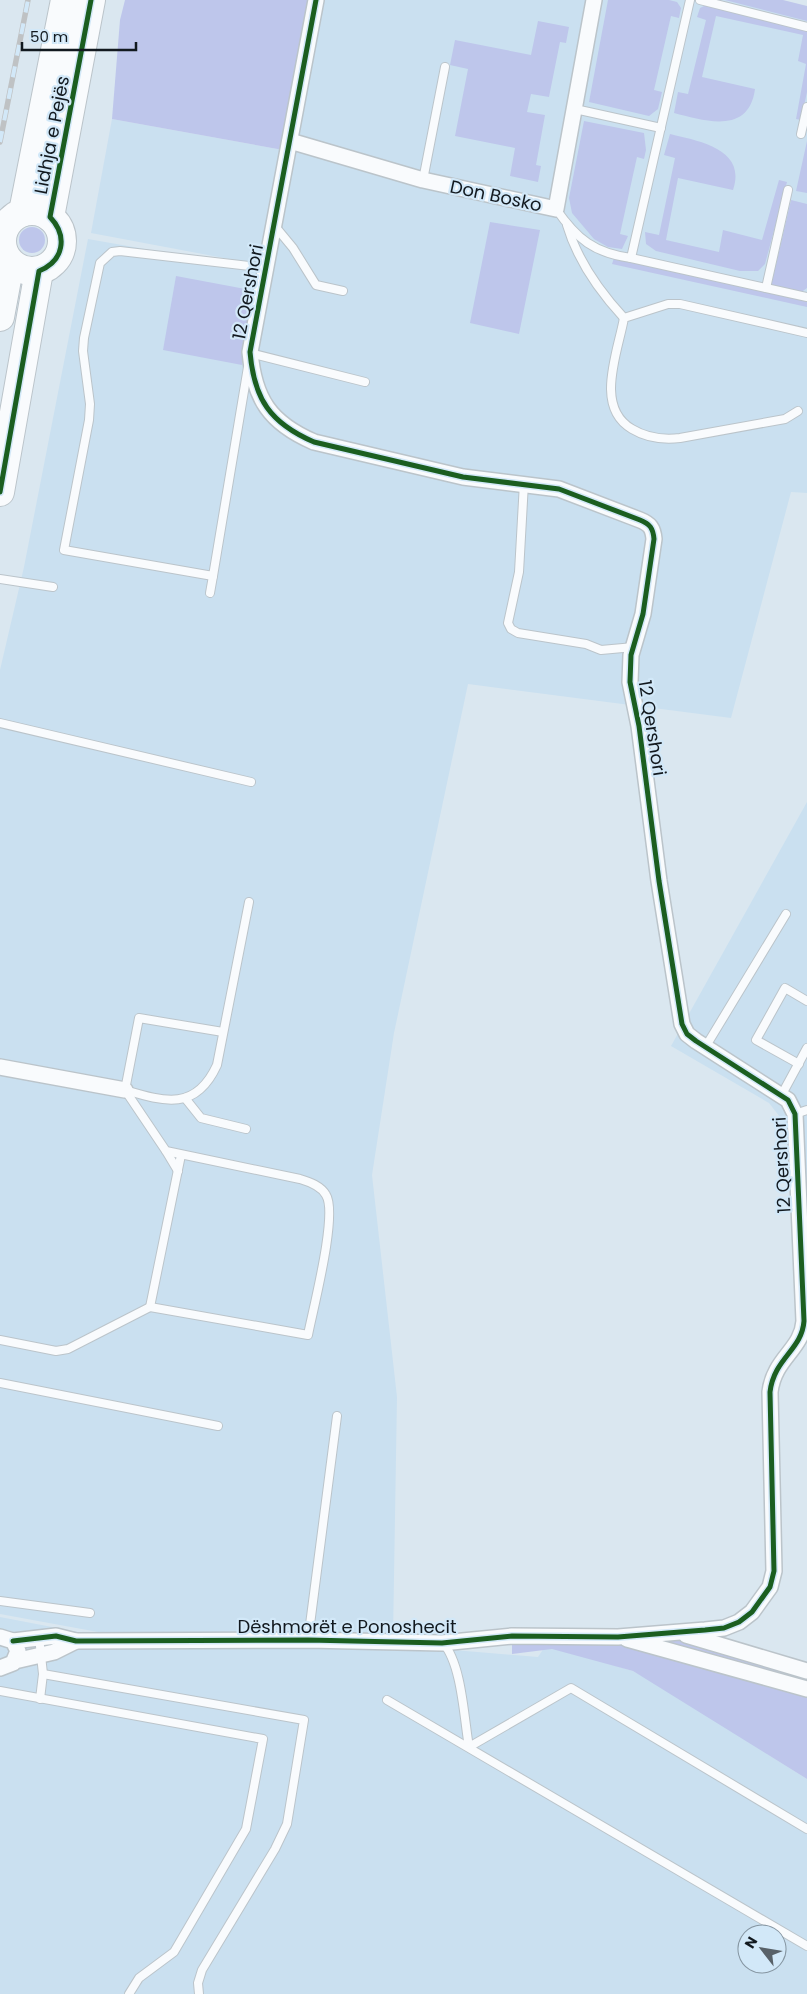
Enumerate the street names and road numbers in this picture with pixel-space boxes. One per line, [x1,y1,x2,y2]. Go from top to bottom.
street label: Lidhja e Pejës [28,74,75,196]
street label: Don Bosko [448,174,544,217]
street label: 12 Qershori [226,242,269,342]
street label: 12 Qershori [633,678,672,778]
street label: 12 Qershori [766,1116,797,1214]
street label: Dëshmorët e Ponoshecit [237,1614,457,1639]

